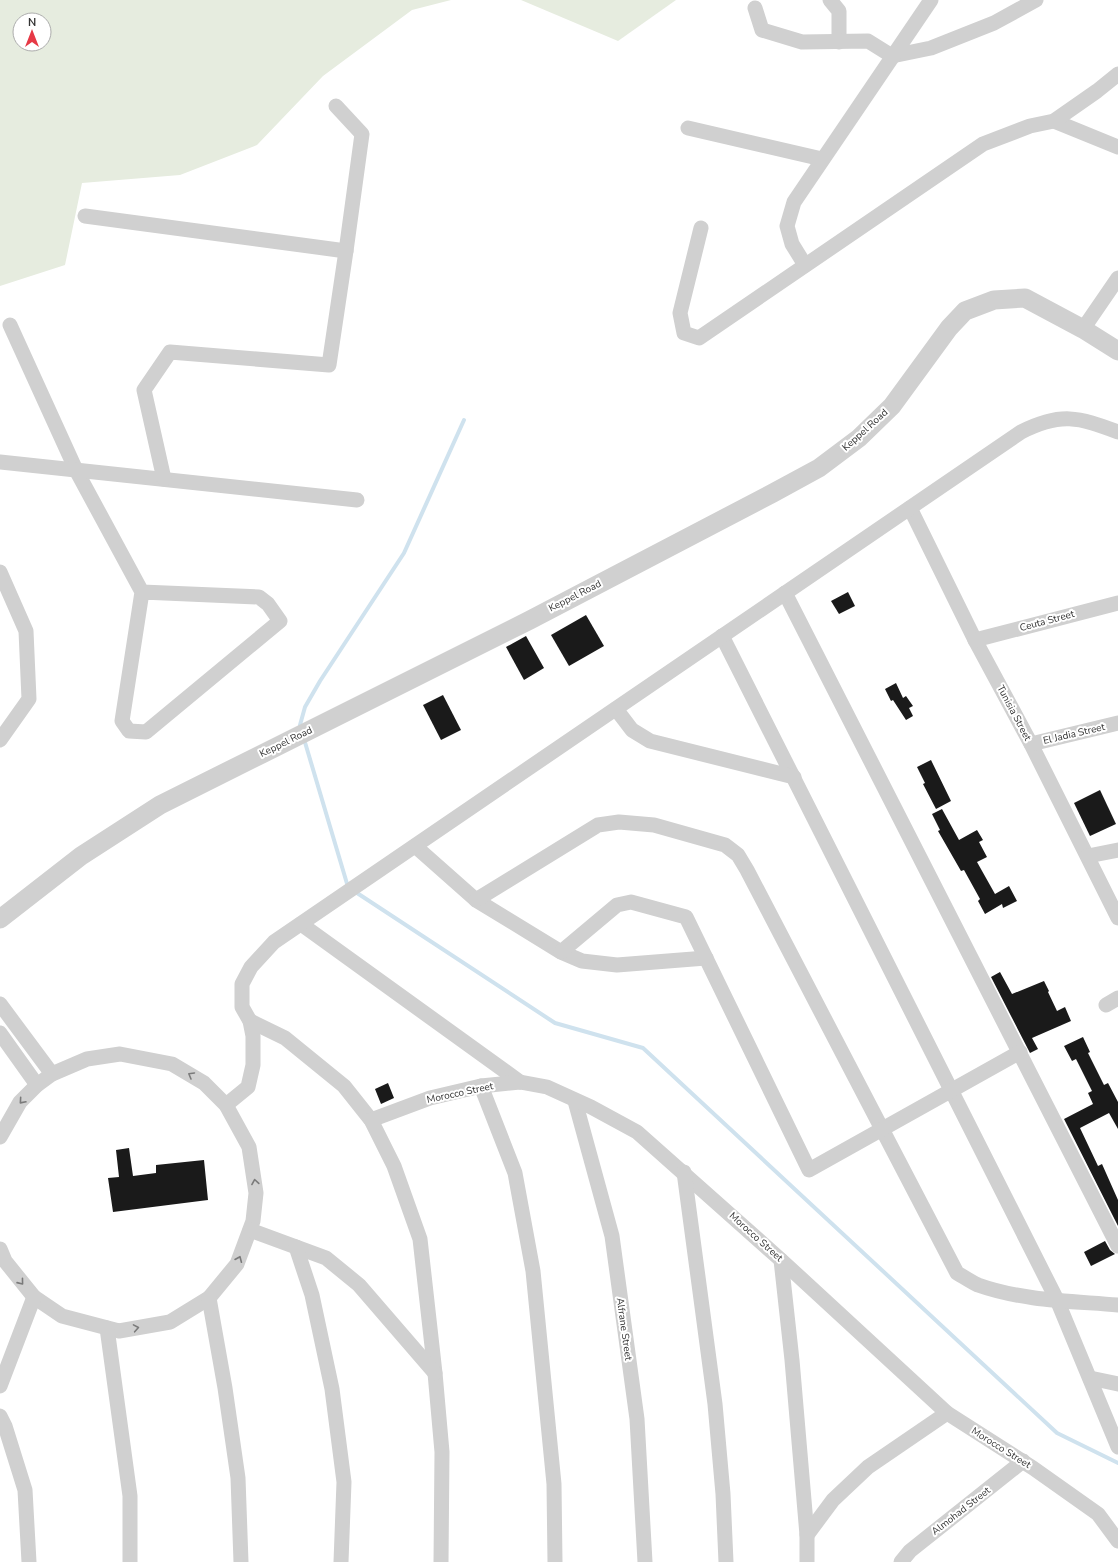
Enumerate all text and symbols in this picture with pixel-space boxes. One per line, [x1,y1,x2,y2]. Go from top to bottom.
north arrow [12,12,52,52]
text: N [28,15,36,30]
street label: Keppel Road [839,406,891,454]
street label: Keppel Road [546,577,604,615]
street label: Ceuta Street [1018,607,1076,635]
street label: Tunisia Street [993,683,1035,744]
street label: El Jadia Street [1042,720,1107,748]
street label: Keppel Road [257,723,315,761]
one-way arrow [187,1073,195,1080]
street label: Morocco Street [425,1079,495,1107]
one-way arrow [20,1096,27,1103]
one-way arrow [251,1179,259,1185]
street label: Morocco Street [726,1209,786,1265]
one-way arrow [234,1255,242,1263]
one-way arrow [17,1277,24,1284]
street label: Alfrane Street [613,1297,635,1362]
one-way arrow [133,1324,139,1333]
street label: Morocco Street [969,1424,1034,1472]
street label: Almohad Street [929,1483,994,1538]

